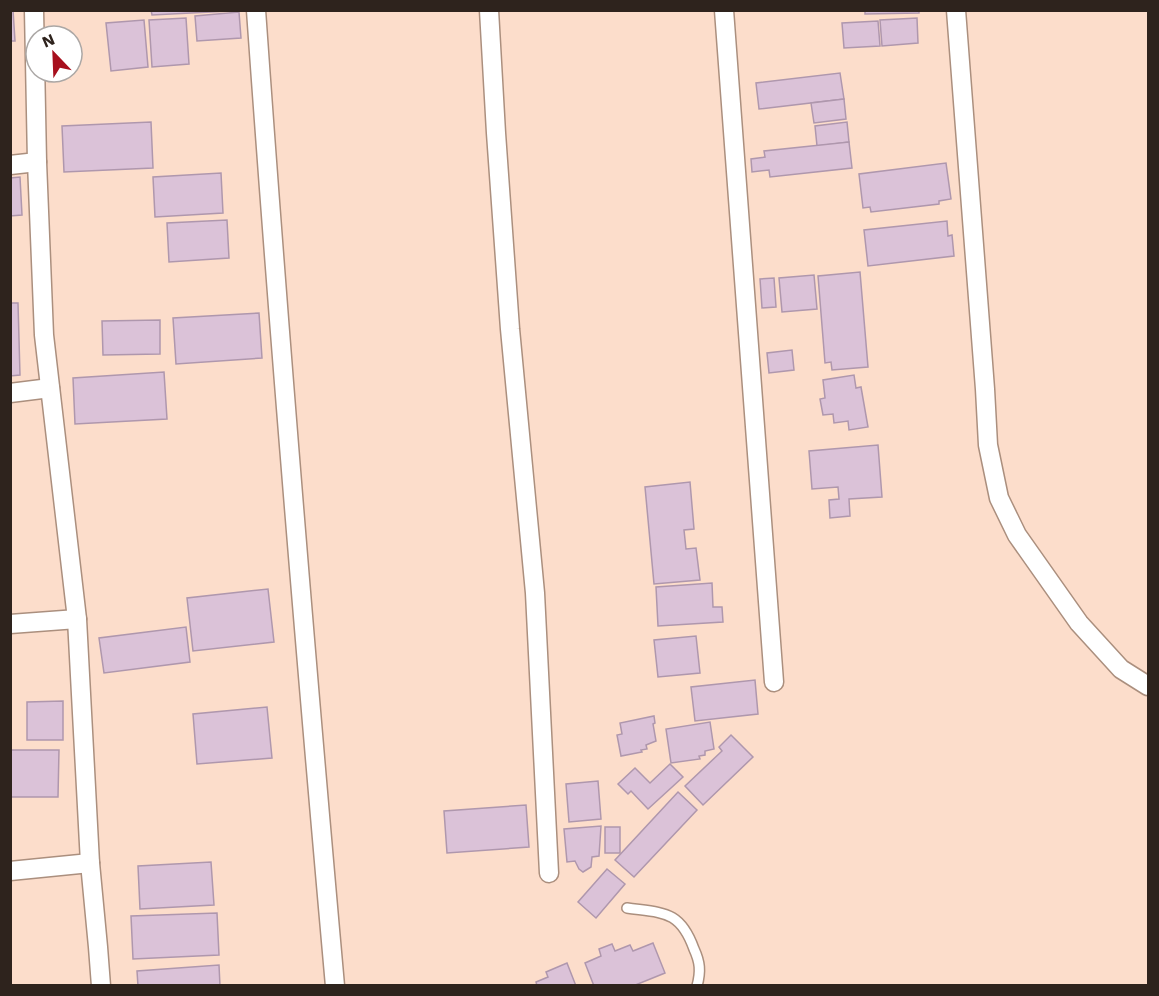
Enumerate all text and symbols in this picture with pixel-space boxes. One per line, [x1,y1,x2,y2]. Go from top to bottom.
north arrow [24,24,84,84]
text: N [39,30,58,52]

